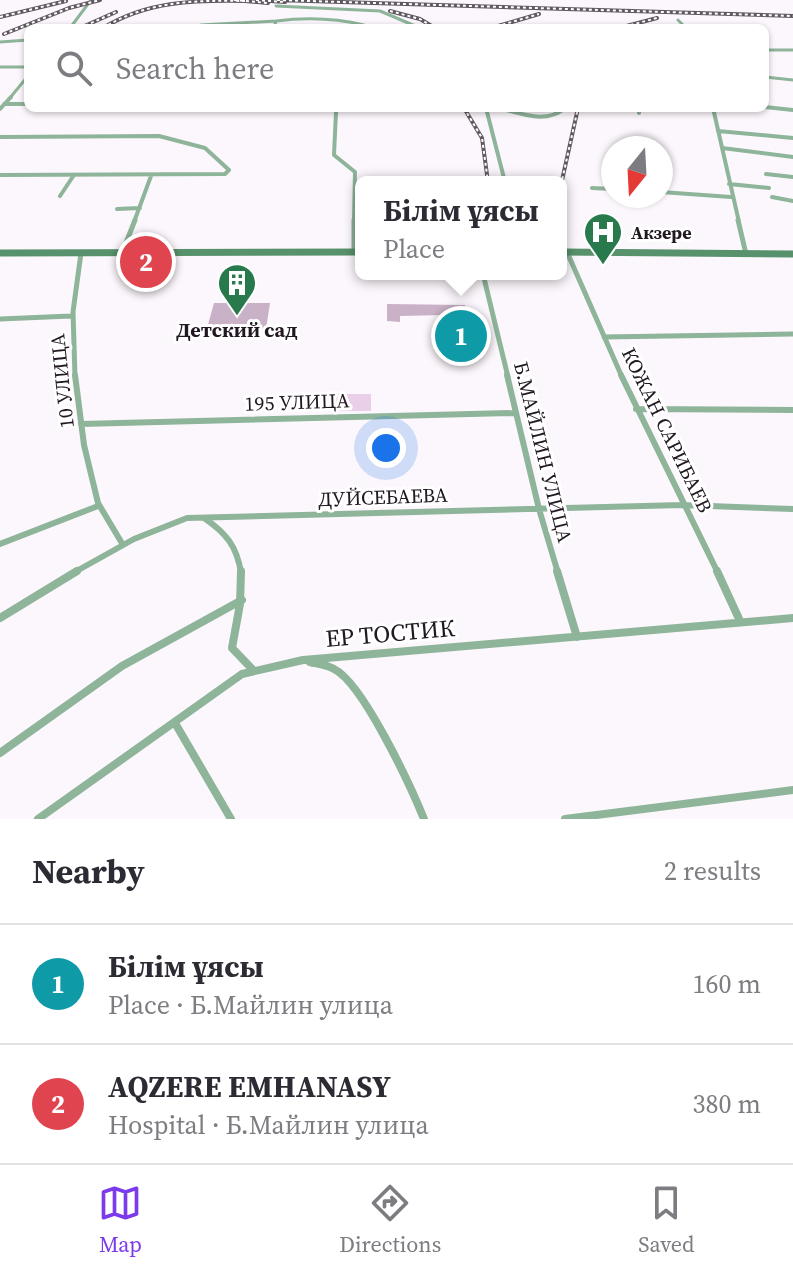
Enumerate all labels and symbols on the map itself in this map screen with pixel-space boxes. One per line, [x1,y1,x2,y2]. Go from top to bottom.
north arrow [601,136,673,208]
hospital icon: Акзере [582,211,624,266]
place label: Акзере [631,220,692,245]
pin: 2 [120,232,172,292]
building icon: Детский сад [216,262,258,317]
pin: 1 [435,306,487,366]
place label: Детский сад [176,316,298,344]
street label: 10 УЛИЦА [43,332,81,430]
street label: КОЖАН САРИБАЕВ [615,343,719,517]
street label: Б.МАЙЛИН УЛИЦА [507,359,579,546]
street label: 195 УЛИЦА [244,386,351,418]
your location [366,428,406,468]
street label: ДУЙСЕБАЕВА [318,481,449,513]
street label: ЕР ТОСТИК [324,611,456,655]

